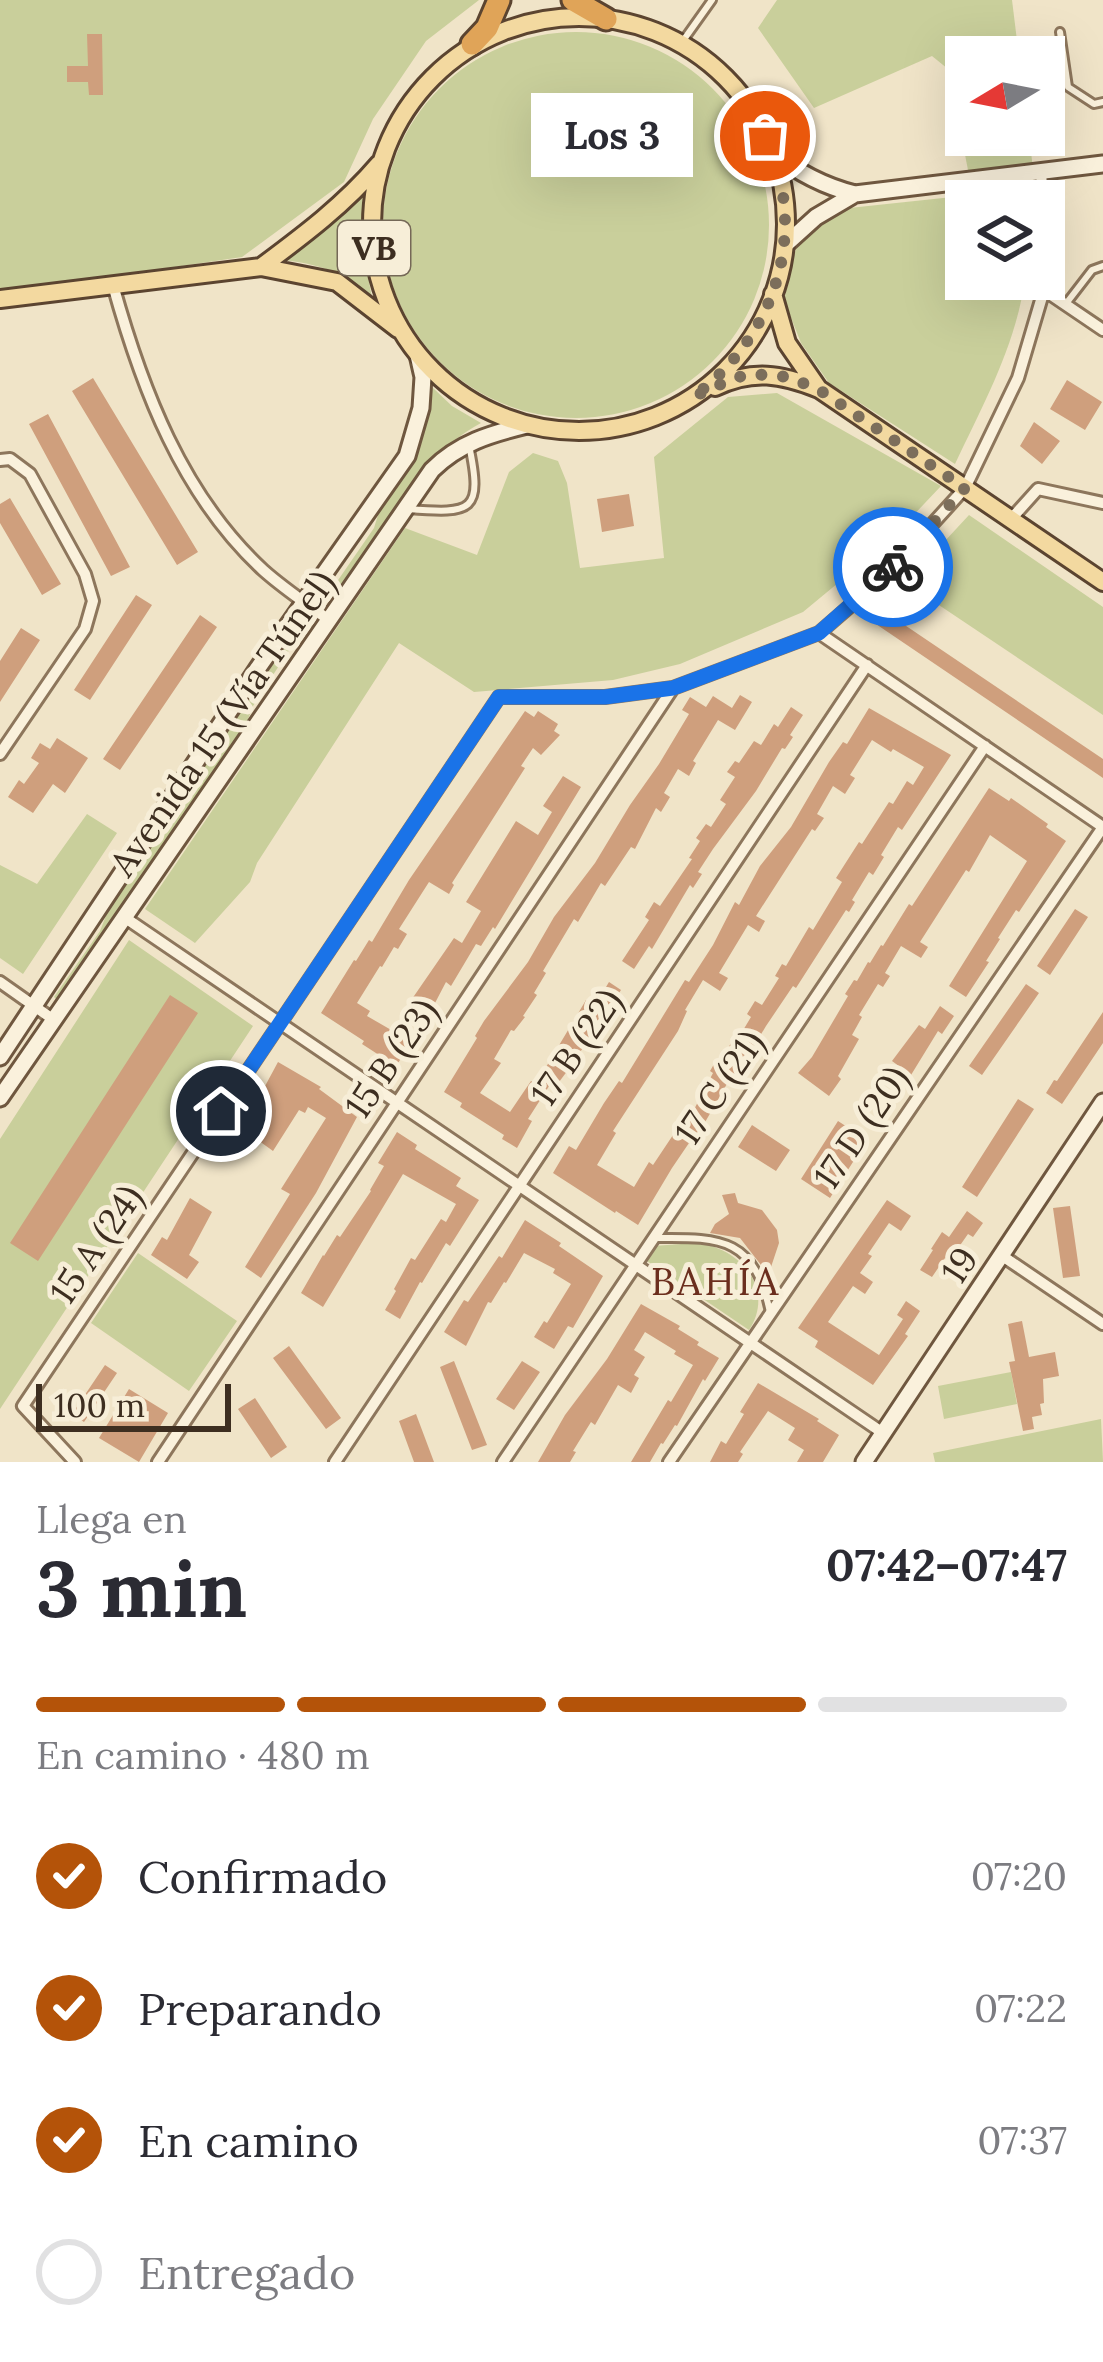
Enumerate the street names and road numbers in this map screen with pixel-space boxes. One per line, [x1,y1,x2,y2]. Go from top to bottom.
road number: VB [338,221,410,275]
street label: Avenida 15 (Vía Túnel) [99,561,345,886]
street label: 17 B (22) [520,980,632,1114]
street label: 15 B (23) [334,990,448,1126]
street label: 17 C (21) [664,1021,774,1153]
street label: 17 D (20) [803,1057,919,1197]
street label: 15 A (24) [40,1176,152,1312]
street label: 19 [930,1238,988,1292]

